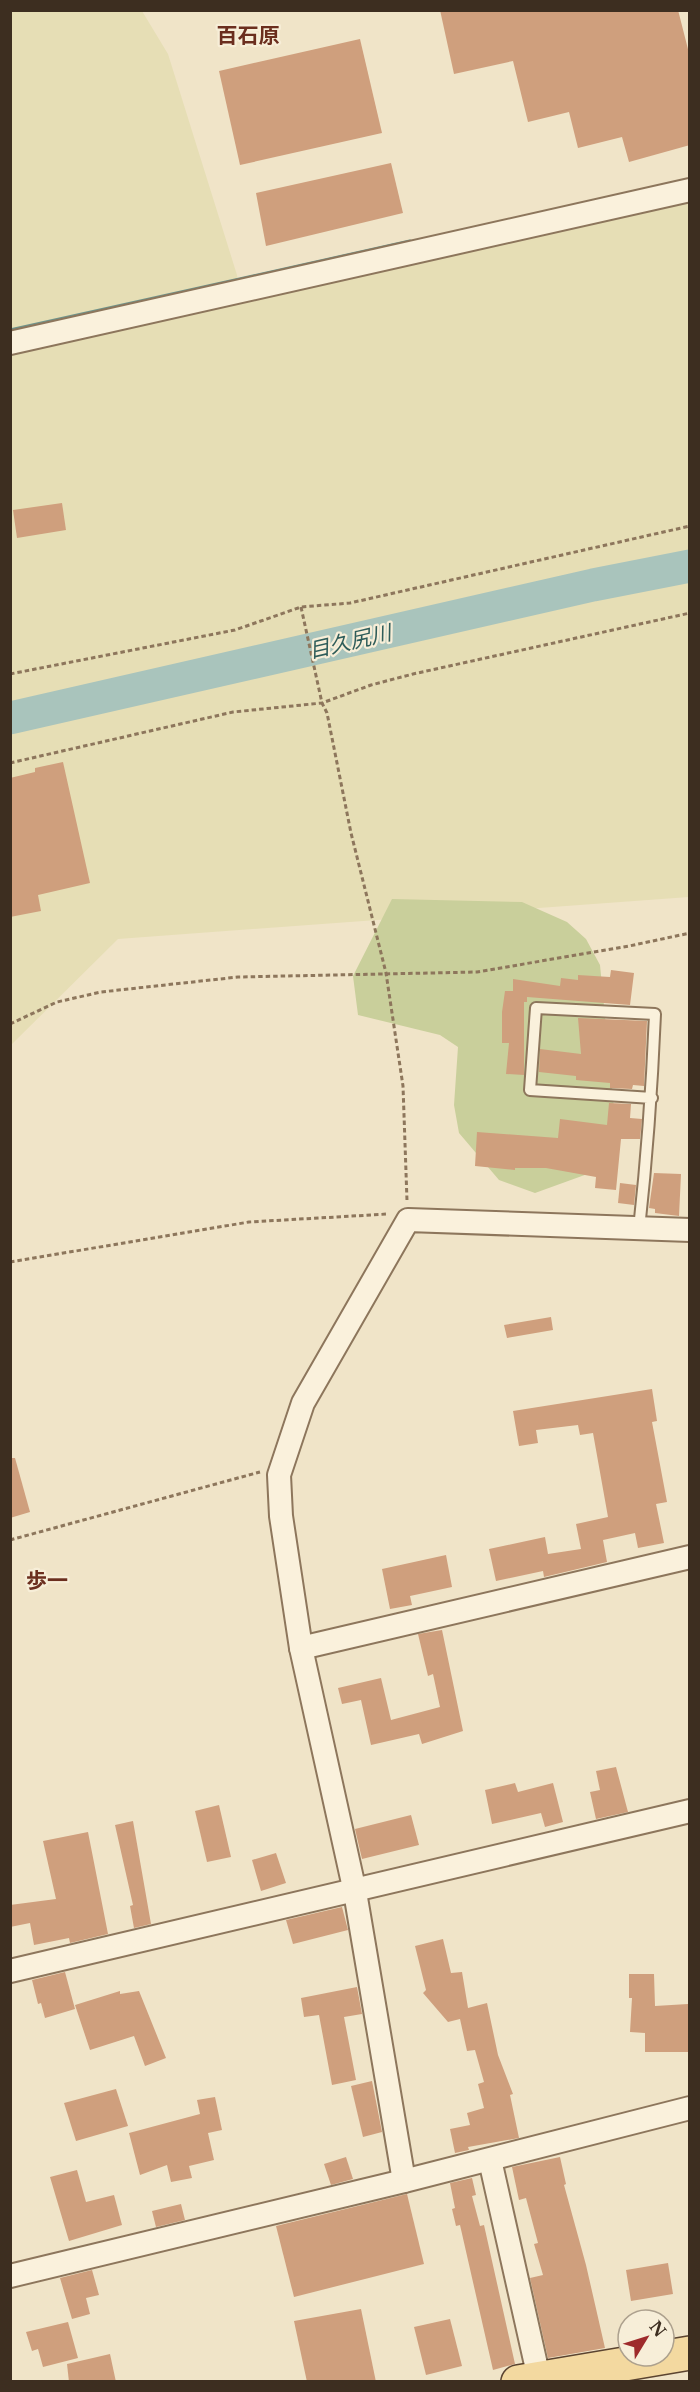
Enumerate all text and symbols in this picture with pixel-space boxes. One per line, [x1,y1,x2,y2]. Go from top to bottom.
district label: 百石原 [217,23,280,49]
water label: 目久尻川 [306,619,396,664]
district label: 歩一 [26,1568,68,1594]
north arrow [616,2308,676,2368]
text: N [645,2317,670,2341]

